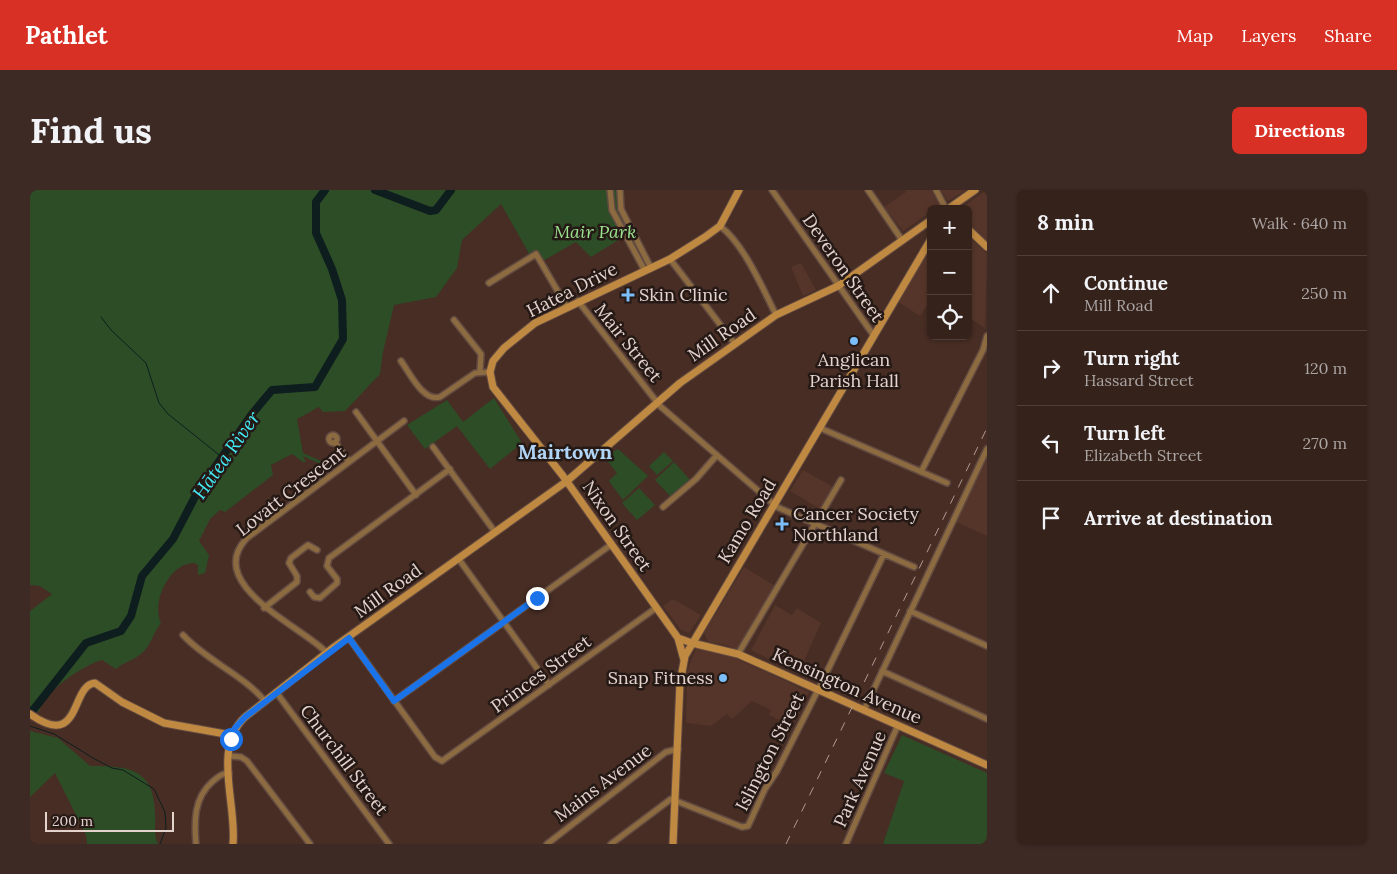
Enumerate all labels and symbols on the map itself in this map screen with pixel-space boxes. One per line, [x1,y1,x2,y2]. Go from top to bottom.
street label: Deveron Street [798,209,889,326]
park label: Mair Park [554,220,636,243]
street label: Hatea Drive [523,257,621,322]
place label: Skin Clinic [639,283,728,306]
marker: Skin Clinic [621,288,635,302]
street label: Mair Street [590,299,667,387]
street label: Mill Road [683,303,760,366]
marker: Anglican Parish Hall [848,335,860,347]
place label: Anglican Parish Hall [809,348,899,392]
water label: Hātea River [187,406,265,504]
district label: Mairtown [518,439,612,464]
street label: Lovatt Crescent [231,441,350,541]
street label: Kamo Road [712,474,781,567]
street label: Nixon Street [578,476,657,576]
place label: Cancer Society Northland [793,502,920,546]
marker: Cancer Society Northland [775,517,789,531]
street label: Mill Road [349,558,426,623]
route end [526,587,549,610]
street label: Princes Street [486,630,595,718]
street label: Kensington Avenue [769,642,926,729]
place label: Snap Fitness [608,666,713,689]
marker: Snap Fitness [717,672,729,684]
street label: Islington Street [730,689,809,815]
street label: Churchill Street [295,700,394,820]
street label: Park Avenue [828,727,891,831]
route start [220,728,243,751]
street label: Mains Avenue [549,738,656,827]
scale bar [45,809,174,832]

